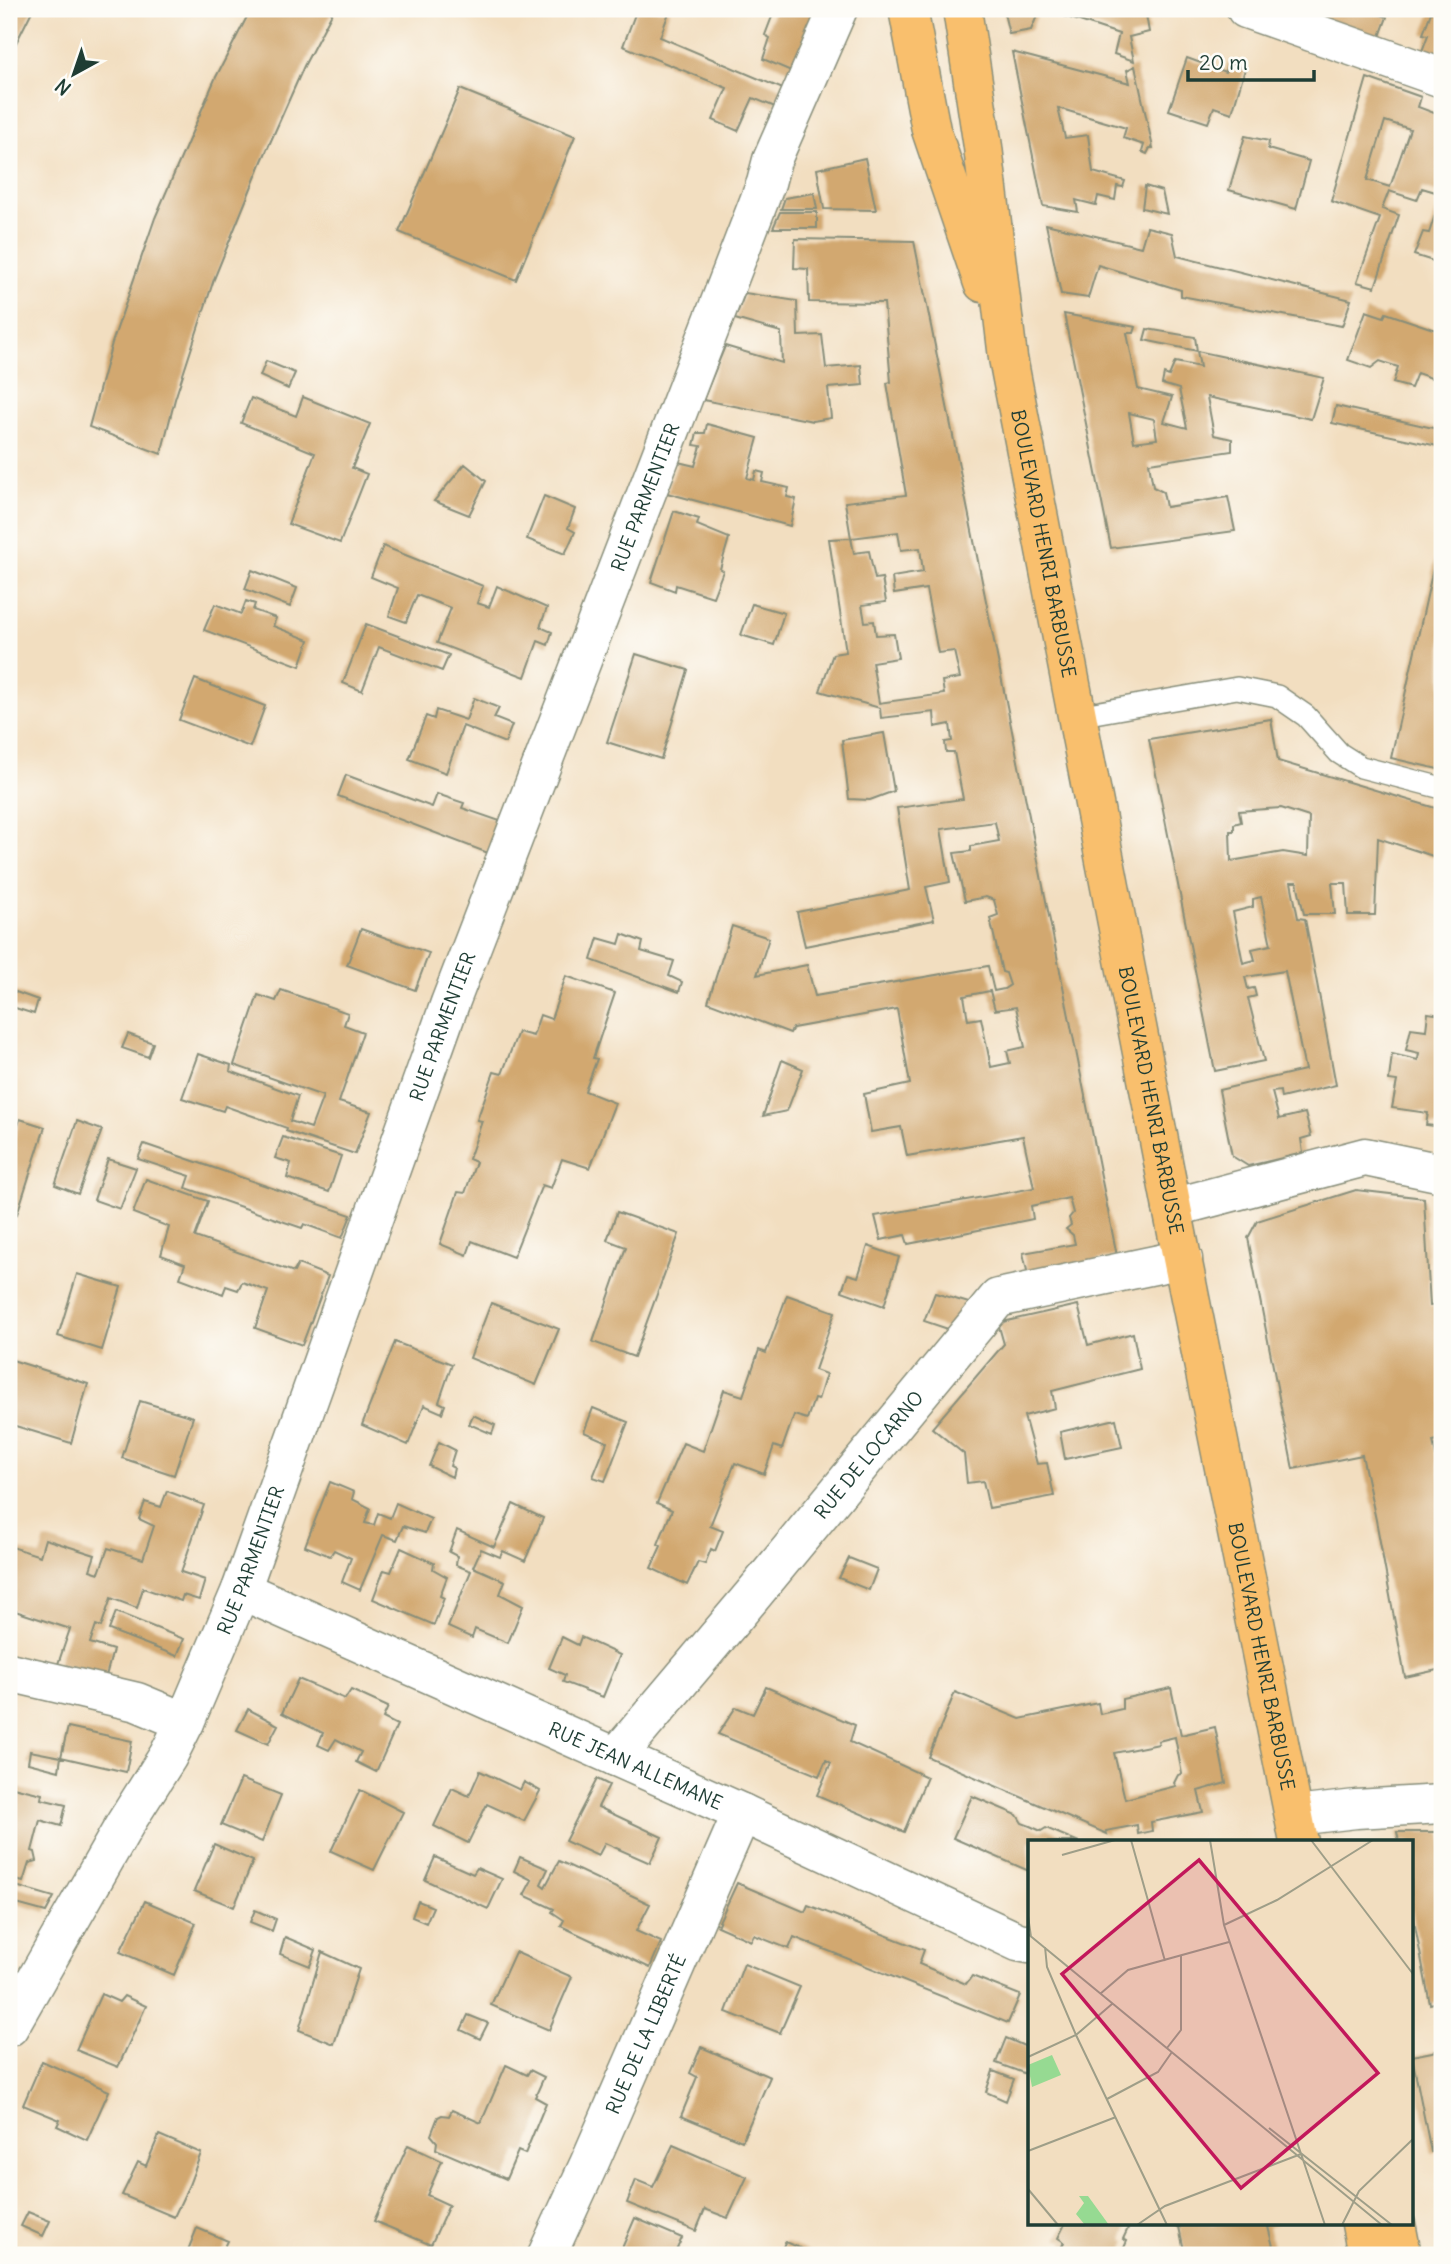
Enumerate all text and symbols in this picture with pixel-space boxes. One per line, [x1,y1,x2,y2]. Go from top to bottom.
north arrow [38,38,108,108]
scale bar [1188,38,1314,82]
text: 20 m [1199,49,1248,76]
text: N [50,74,76,100]
street label: BOULEVARD HENRI BARBUSSE [1006,407,1081,680]
street label: RUE PARMENTIER [606,419,684,575]
street label: RUE PARMENTIER [404,948,481,1104]
street label: BOULEVARD HENRI BARBUSSE [1114,964,1189,1236]
street label: RUE DE LOCARNO [809,1386,929,1524]
street label: RUE PARMENTIER [211,1482,289,1638]
street label: BOULEVARD HENRI BARBUSSE [1223,1520,1300,1792]
street label: RUE JEAN ALLEMANE [545,1717,726,1815]
inset map [1028,1840,1412,2226]
street label: RUE DE LA LIBERTÉ [600,1950,691,2118]

